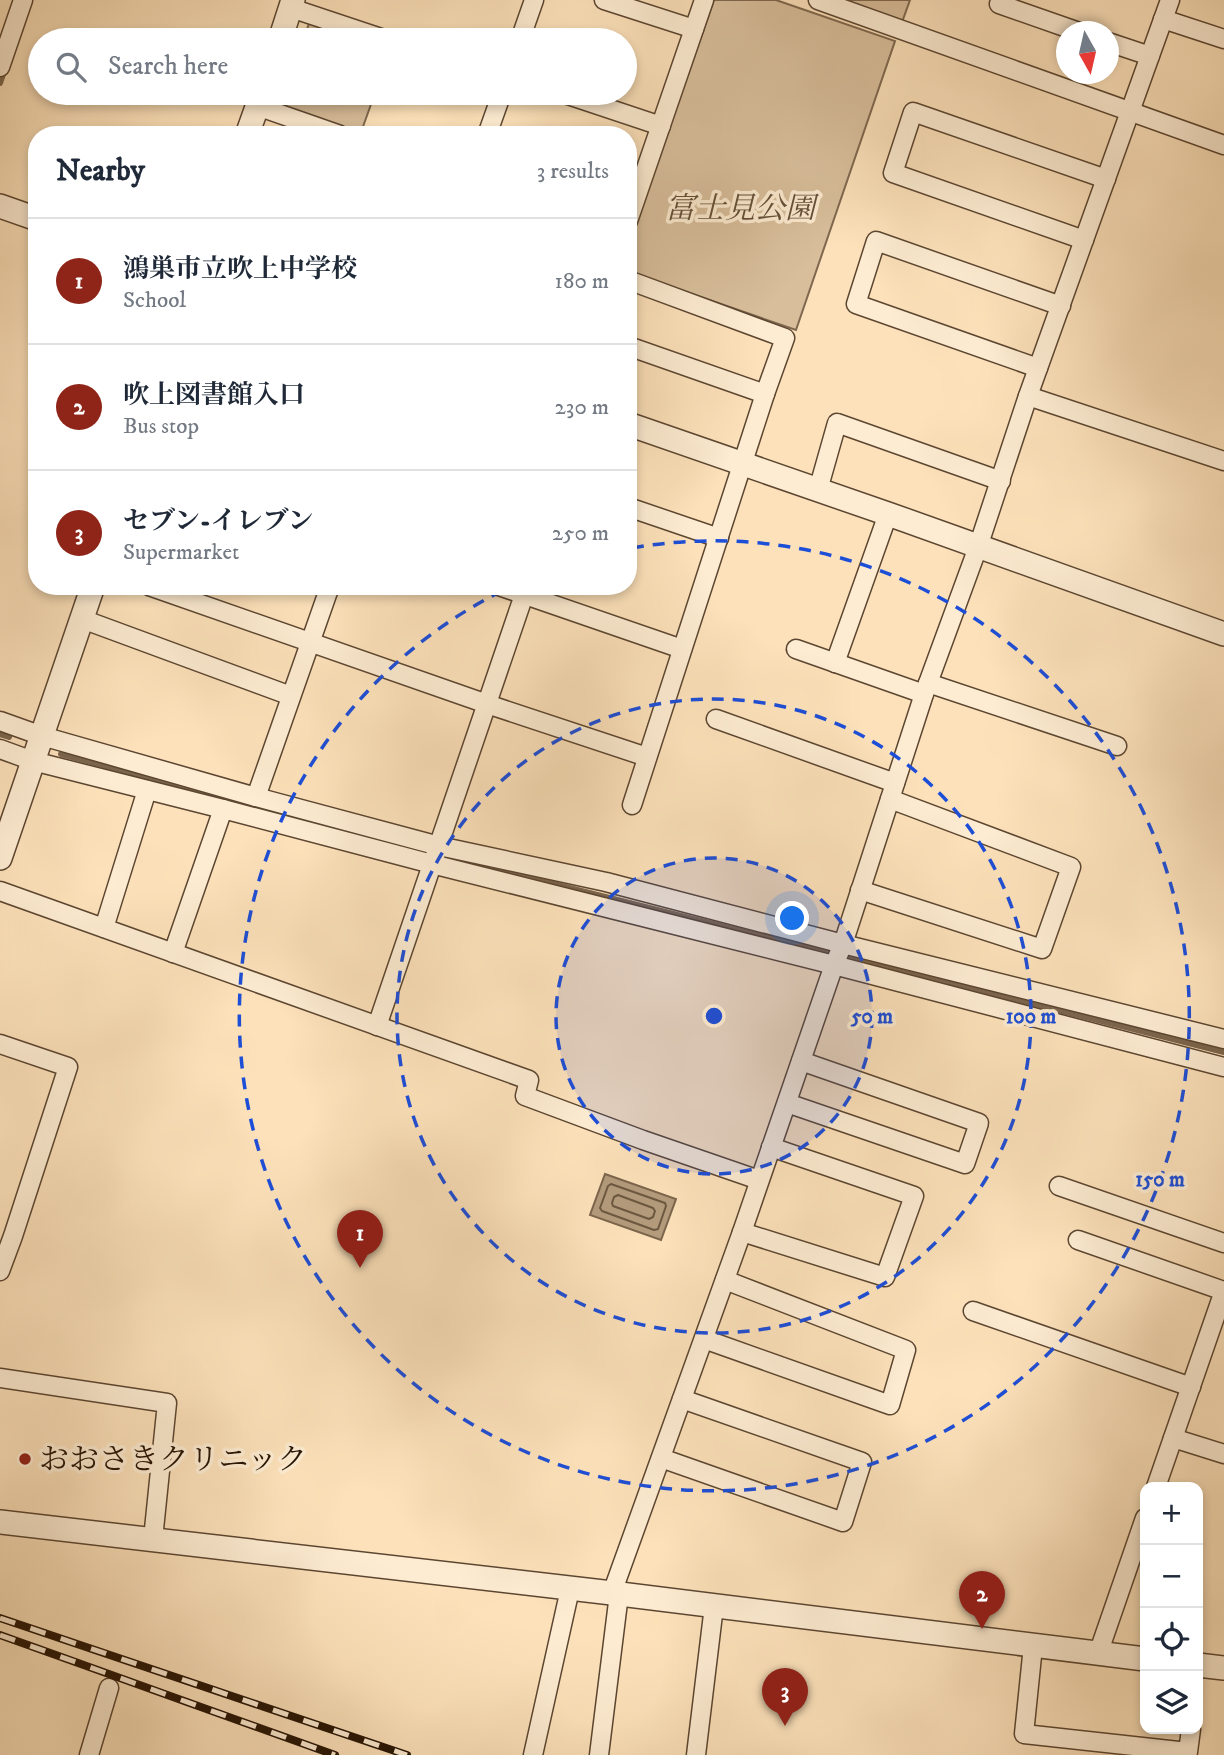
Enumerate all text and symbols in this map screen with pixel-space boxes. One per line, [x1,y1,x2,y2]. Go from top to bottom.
north arrow [1056,21,1119,84]
search box [28,28,637,105]
icon: search [52,48,90,86]
text: Search here [108,50,228,83]
text: Nearby [56,153,145,190]
text: 3 results [537,157,609,186]
park label: 富士見公園 [665,191,820,228]
text: 鴻巣市立吹上中学校 [123,253,357,286]
text: 1 [75,267,83,296]
text: 180 m [554,267,609,296]
text: School [123,286,186,315]
text: 吹上図書館入口 [123,379,305,412]
text: 2 [73,393,85,422]
text: 230 m [555,393,609,422]
text: Bus stop [123,412,199,441]
text: セブン-イレブン [123,505,313,538]
text: 3 [75,519,83,548]
text: 250 m [552,519,609,548]
text: Supermarket [123,538,239,567]
your location [775,901,809,935]
centre of rings [702,1004,726,1028]
text: 50 m [850,1004,893,1030]
text: 100 m [1006,1004,1056,1030]
text: 150 m [1135,1167,1185,1193]
pin: 1 [337,1210,383,1268]
place label: おおさきクリニック [39,1442,307,1479]
marker: おおさきクリニック [17,1451,33,1467]
map controls [1140,1482,1203,1734]
button: + [1140,1482,1203,1545]
button: − [1140,1545,1203,1608]
pin: 2 [959,1571,1005,1629]
button: locate [1140,1608,1203,1671]
pin: 3 [762,1668,808,1726]
button: layers [1140,1671,1203,1734]

